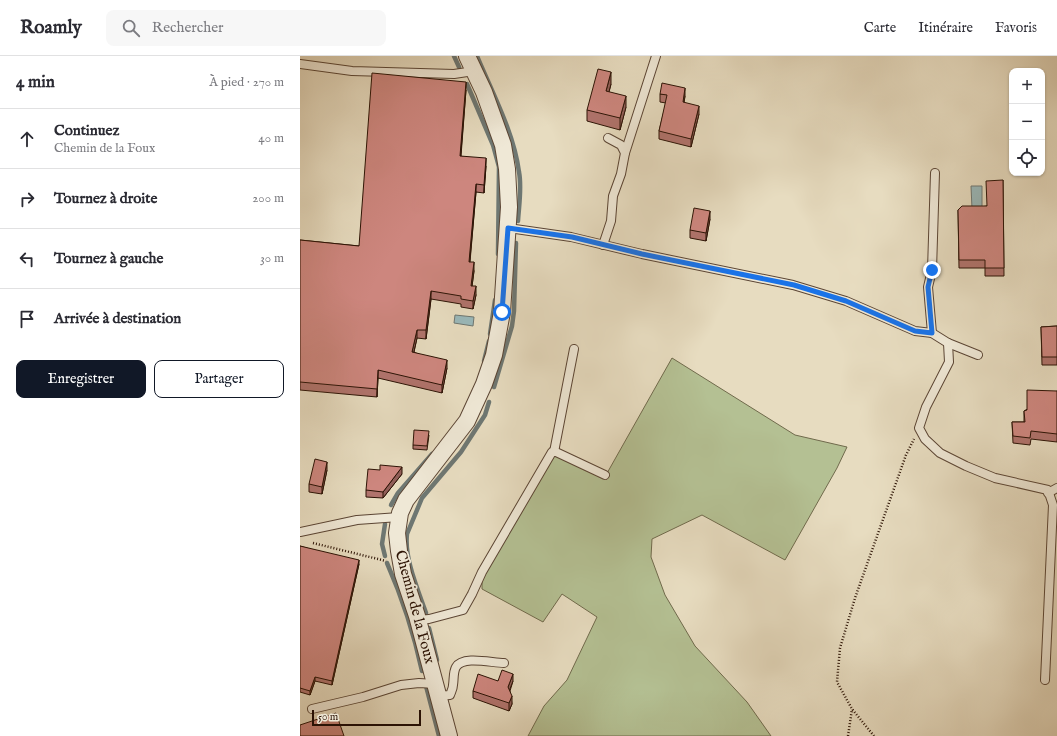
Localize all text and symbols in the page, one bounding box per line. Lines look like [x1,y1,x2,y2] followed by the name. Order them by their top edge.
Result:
[106,10,386,46] search box
[20,16,82,40] text: Roamly
[120,17,142,39] icon: search
[152,18,224,37] text: Rechercher
[864,19,896,37] text: Carte
[918,19,973,37] text: Itinéraire
[995,19,1037,37] text: Favoris
[1009,68,1045,176] map controls
[1009,68,1045,104] button: +
[16,72,55,93] text: 4 min
[209,74,284,91] text: À pied · 270 m
[1009,104,1045,140] button: −
[54,121,119,140] text: Continuez
[16,128,38,150] icon: ahead
[258,130,284,147] text: 40 m
[54,140,155,157] text: Chemin de la Foux
[1009,140,1045,176] button: locate
[16,188,38,210] icon: right
[54,189,157,208] text: Tournez à droite
[252,190,284,207] text: 200 m
[16,248,38,270] icon: left
[54,249,163,268] text: Tournez à gauche
[260,250,284,267] text: 30 m
[923,261,941,279] route end
[493,303,511,321] route start
[16,308,38,330] icon: arrive
[54,309,181,328] text: Arrivée à destination
[16,360,146,398] button: Enregistrer
[154,360,284,398] button: Partager
[391,548,439,667] street label: Chemin de la Foux
[312,708,421,727] scale bar
[318,710,338,724] text: 50 m

